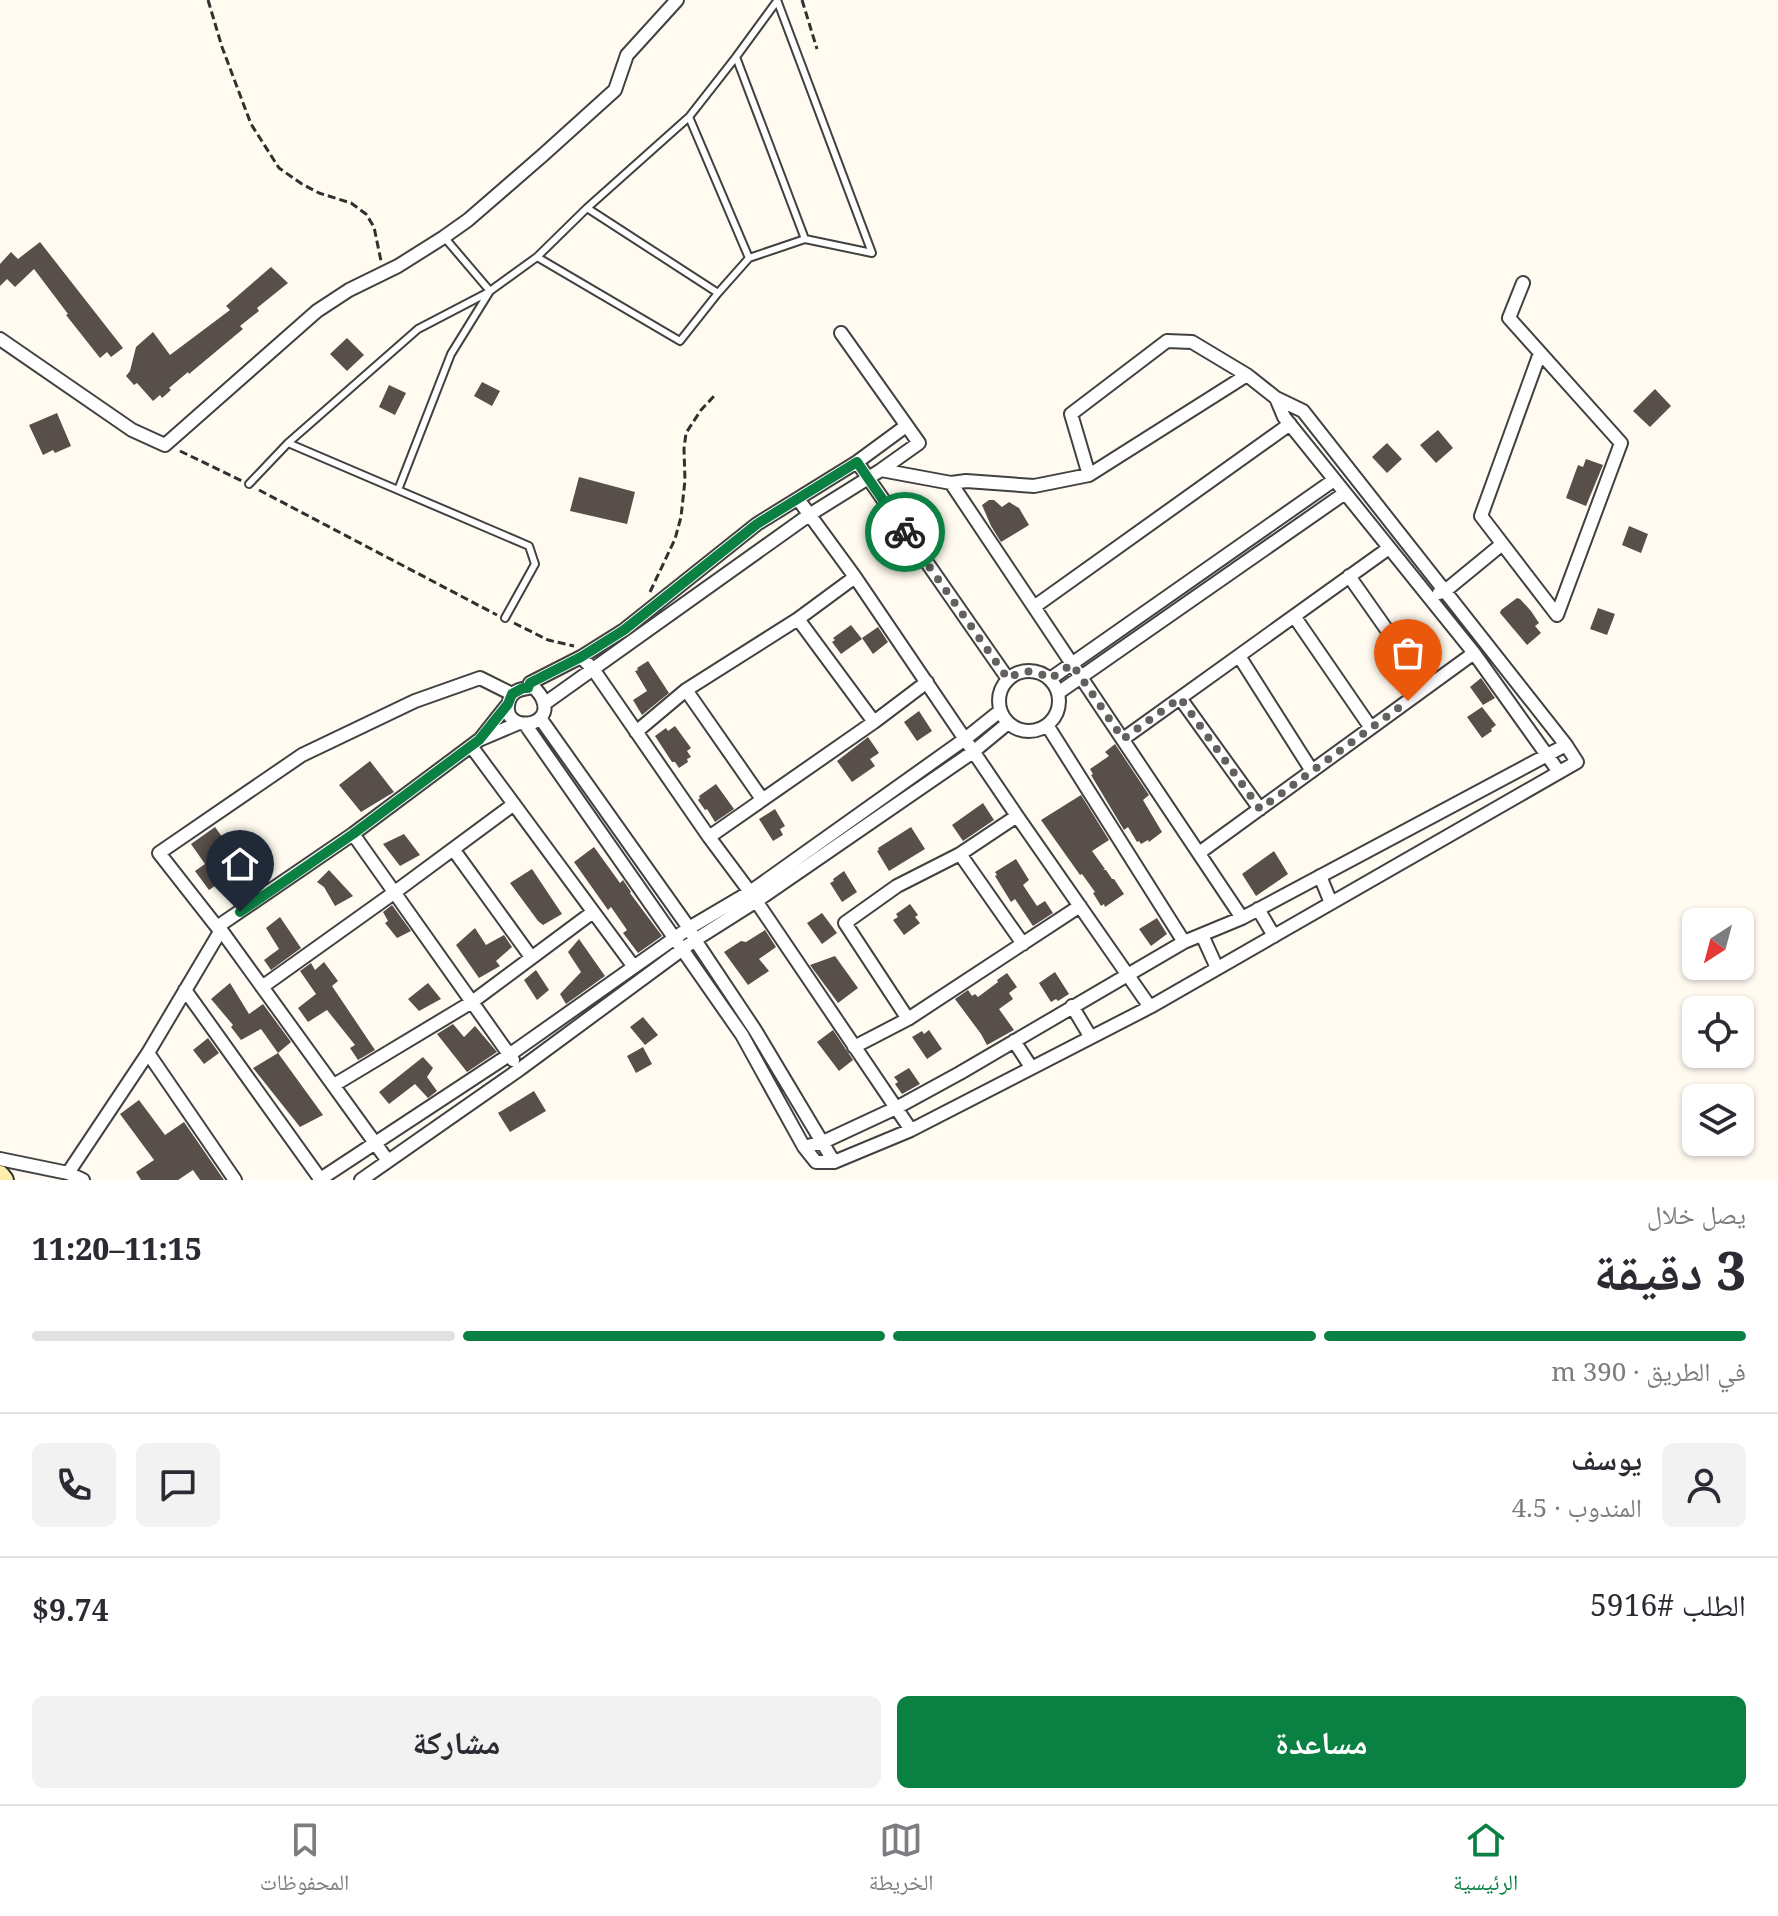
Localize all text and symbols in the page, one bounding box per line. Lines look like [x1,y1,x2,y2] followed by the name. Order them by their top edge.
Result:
[865,492,945,572] courier
[883,510,927,554] icon: bike
[1374,619,1442,701] pin
[1386,631,1430,675] icon: bag
[206,830,274,912] pin
[218,842,262,886] icon: home
[1682,908,1754,980] north arrow
[1682,908,1754,1156] map controls
[1682,996,1754,1068] button: locate
[1682,1084,1754,1156] button: layers
[1647,1196,1746,1232] text: يصل خلال
[32,1228,202,1269] text: 11:15–11:20
[1594,1234,1746,1305] text: 3 دقيقة
[1551,1353,1746,1389] text: في الطريق · 390 m
[1571,1438,1642,1479] text: يوسف
[32,1443,116,1527] button: phone
[136,1443,220,1527] button: chat
[1662,1443,1746,1527] button: person
[1512,1489,1642,1525] text: المندوب · 4.5
[1590,1584,1746,1625] text: الطلب #5916
[32,1589,109,1630] text: $9.74
[32,1696,881,1788] button: مشاركة
[897,1696,1746,1788] button: مساعدة
[260,1818,349,1904] tab: المحفوظات
[869,1818,934,1904] tab: الخريطة
[1453,1818,1518,1904] tab: الرئيسية

